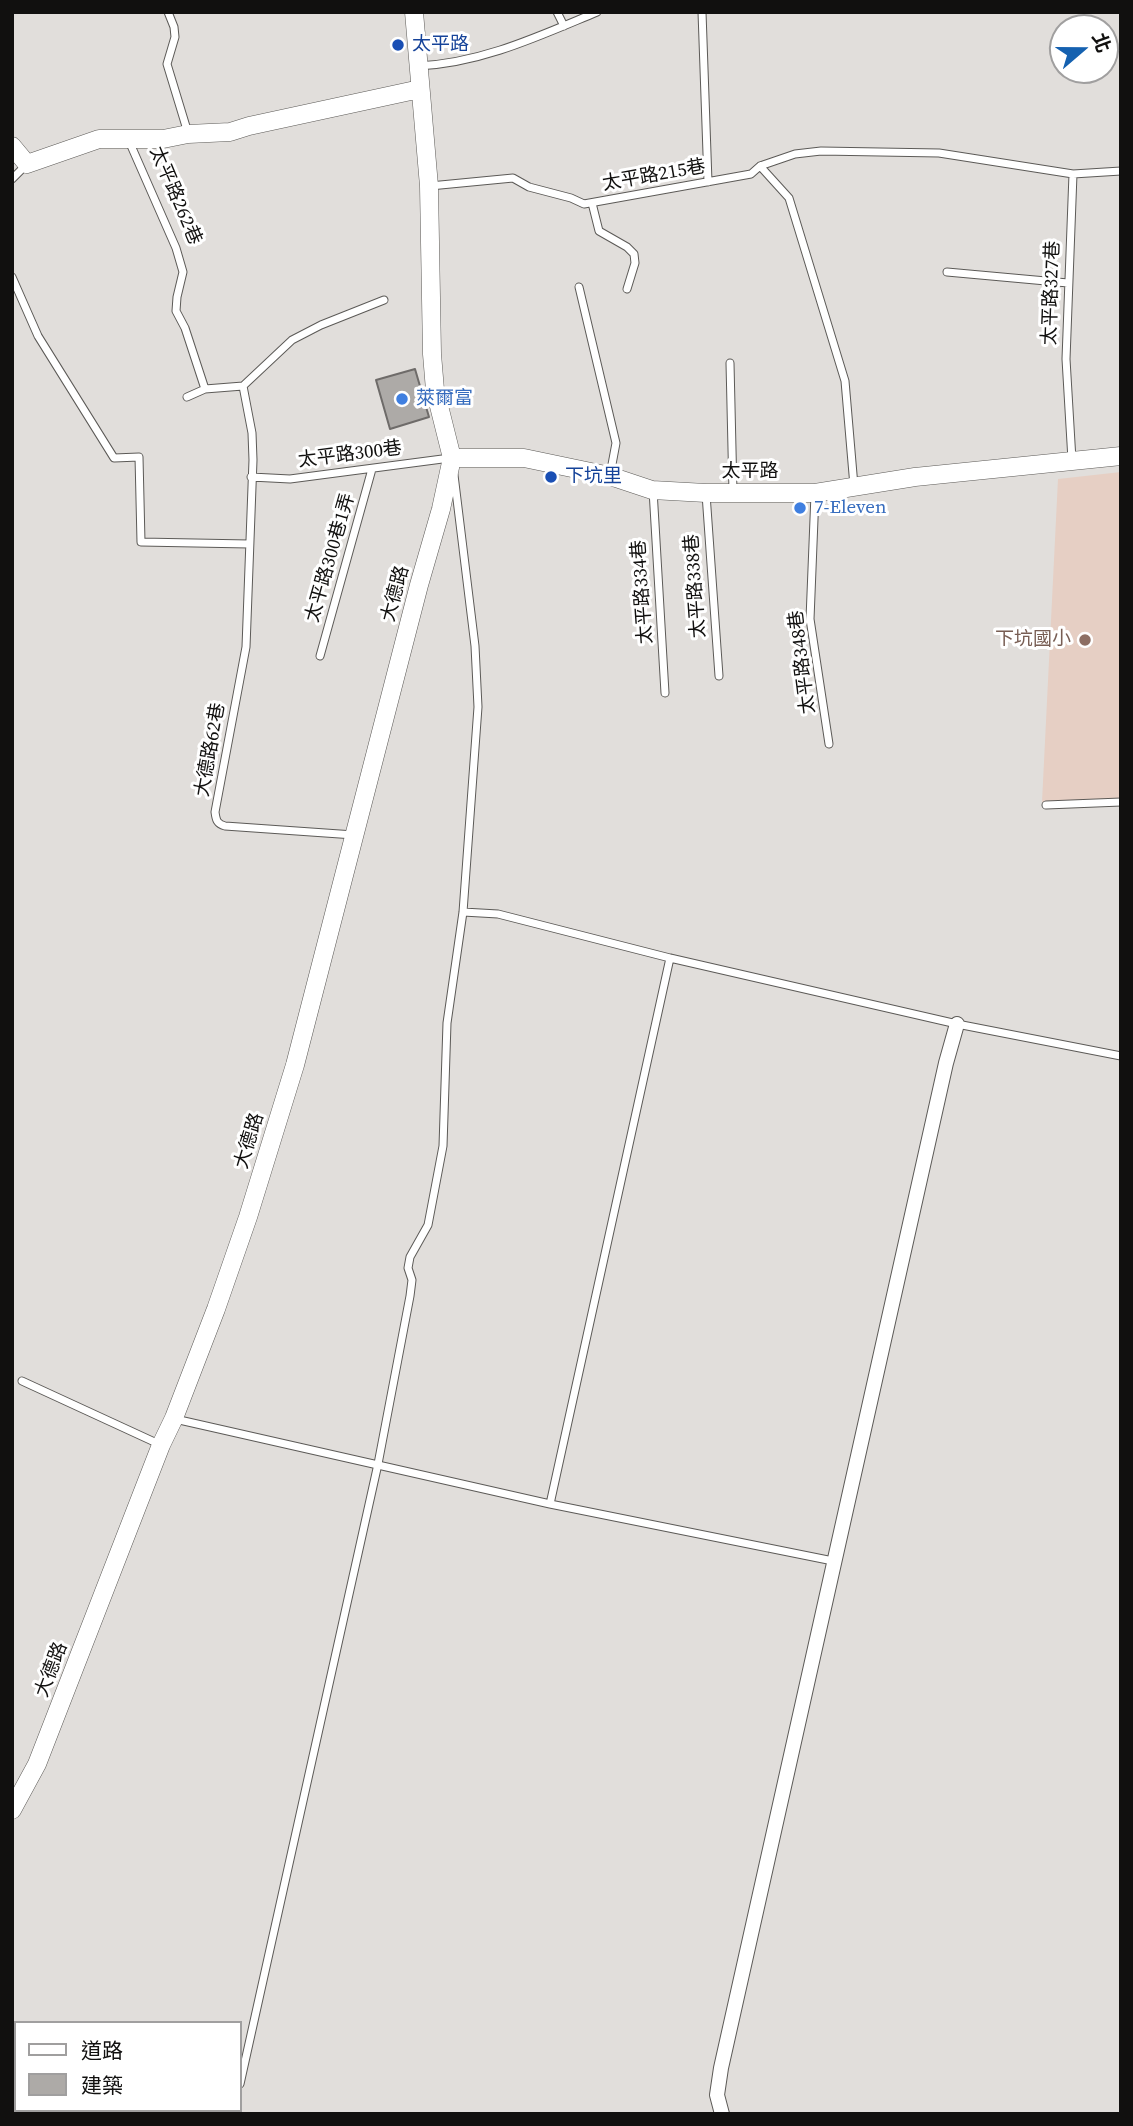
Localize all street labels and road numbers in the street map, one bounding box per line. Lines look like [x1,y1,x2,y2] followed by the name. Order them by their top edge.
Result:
[144,143,206,249] street label: 太平路262巷
[601,156,707,196] street label: 太平路215巷
[1039,240,1065,346] street label: 太平路327巷
[297,437,403,473] street label: 太平路300巷
[722,461,778,483] street label: 太平路
[302,491,360,625] street label: 太平路300巷1弄
[681,533,711,639] street label: 太平路338巷
[628,539,658,645] street label: 太平路334巷
[378,564,414,624] street label: 大德路
[785,609,821,715] street label: 太平路348巷
[192,701,230,799] street label: 大德路62巷
[231,1110,269,1172] street label: 大德路
[31,1639,73,1701] street label: 大德路

